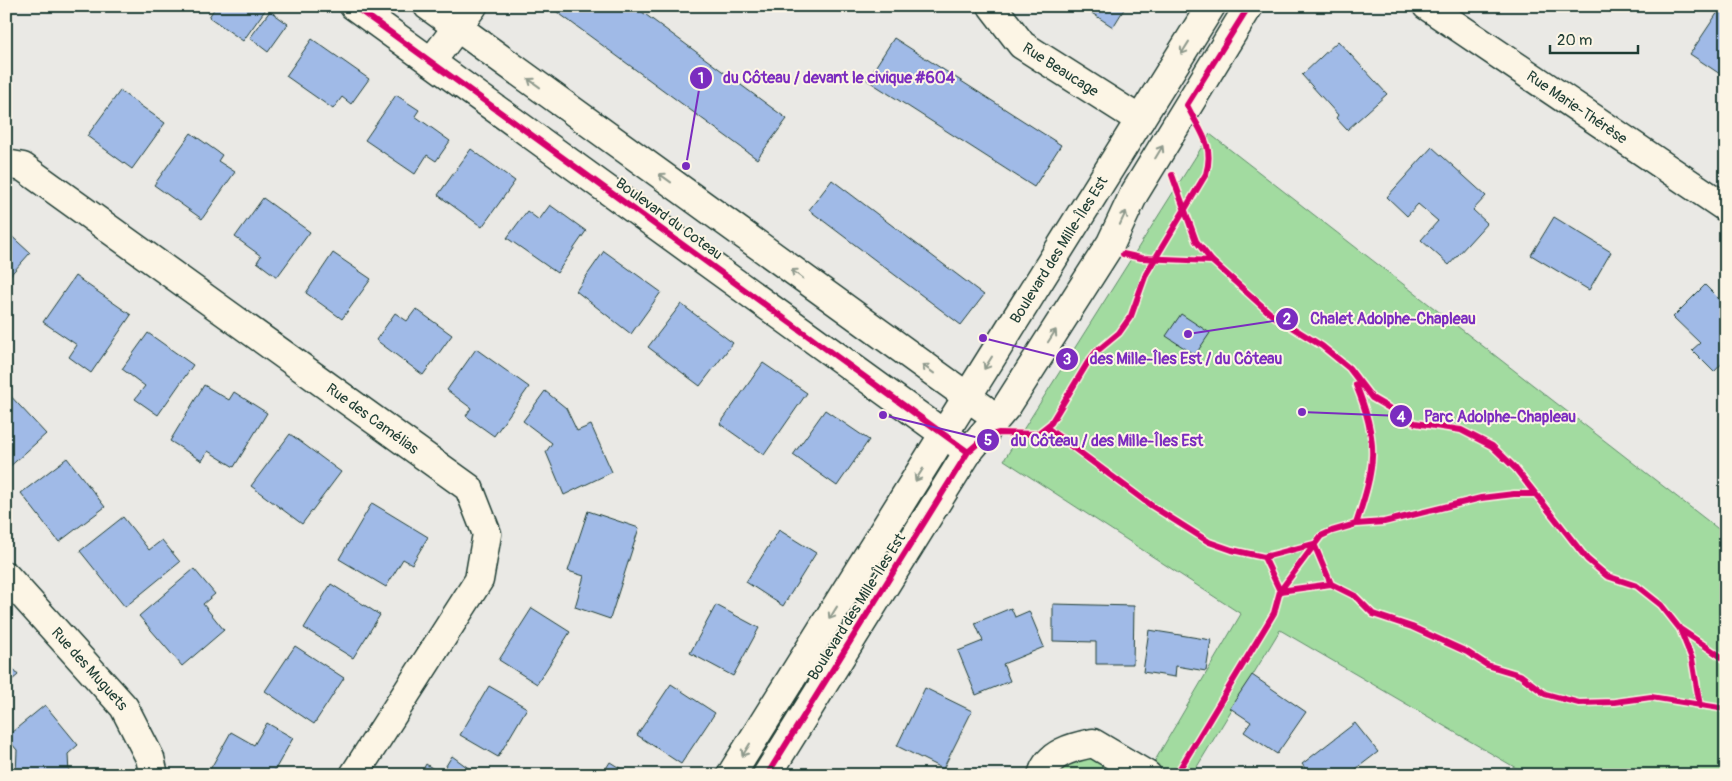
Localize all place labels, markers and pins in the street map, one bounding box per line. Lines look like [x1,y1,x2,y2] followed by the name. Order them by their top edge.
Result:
[688,62,965,93] callout: du Côteau / devant le civique #604
[1275,303,1486,334] callout: Chalet Adolphe-Chapleau
[1055,343,1292,374] callout: des Mille-Îles Est / du Côteau
[1389,401,1586,432] callout: Parc Adolphe-Chapleau
[976,425,1213,456] callout: du Côteau / des Mille-Îles Est

